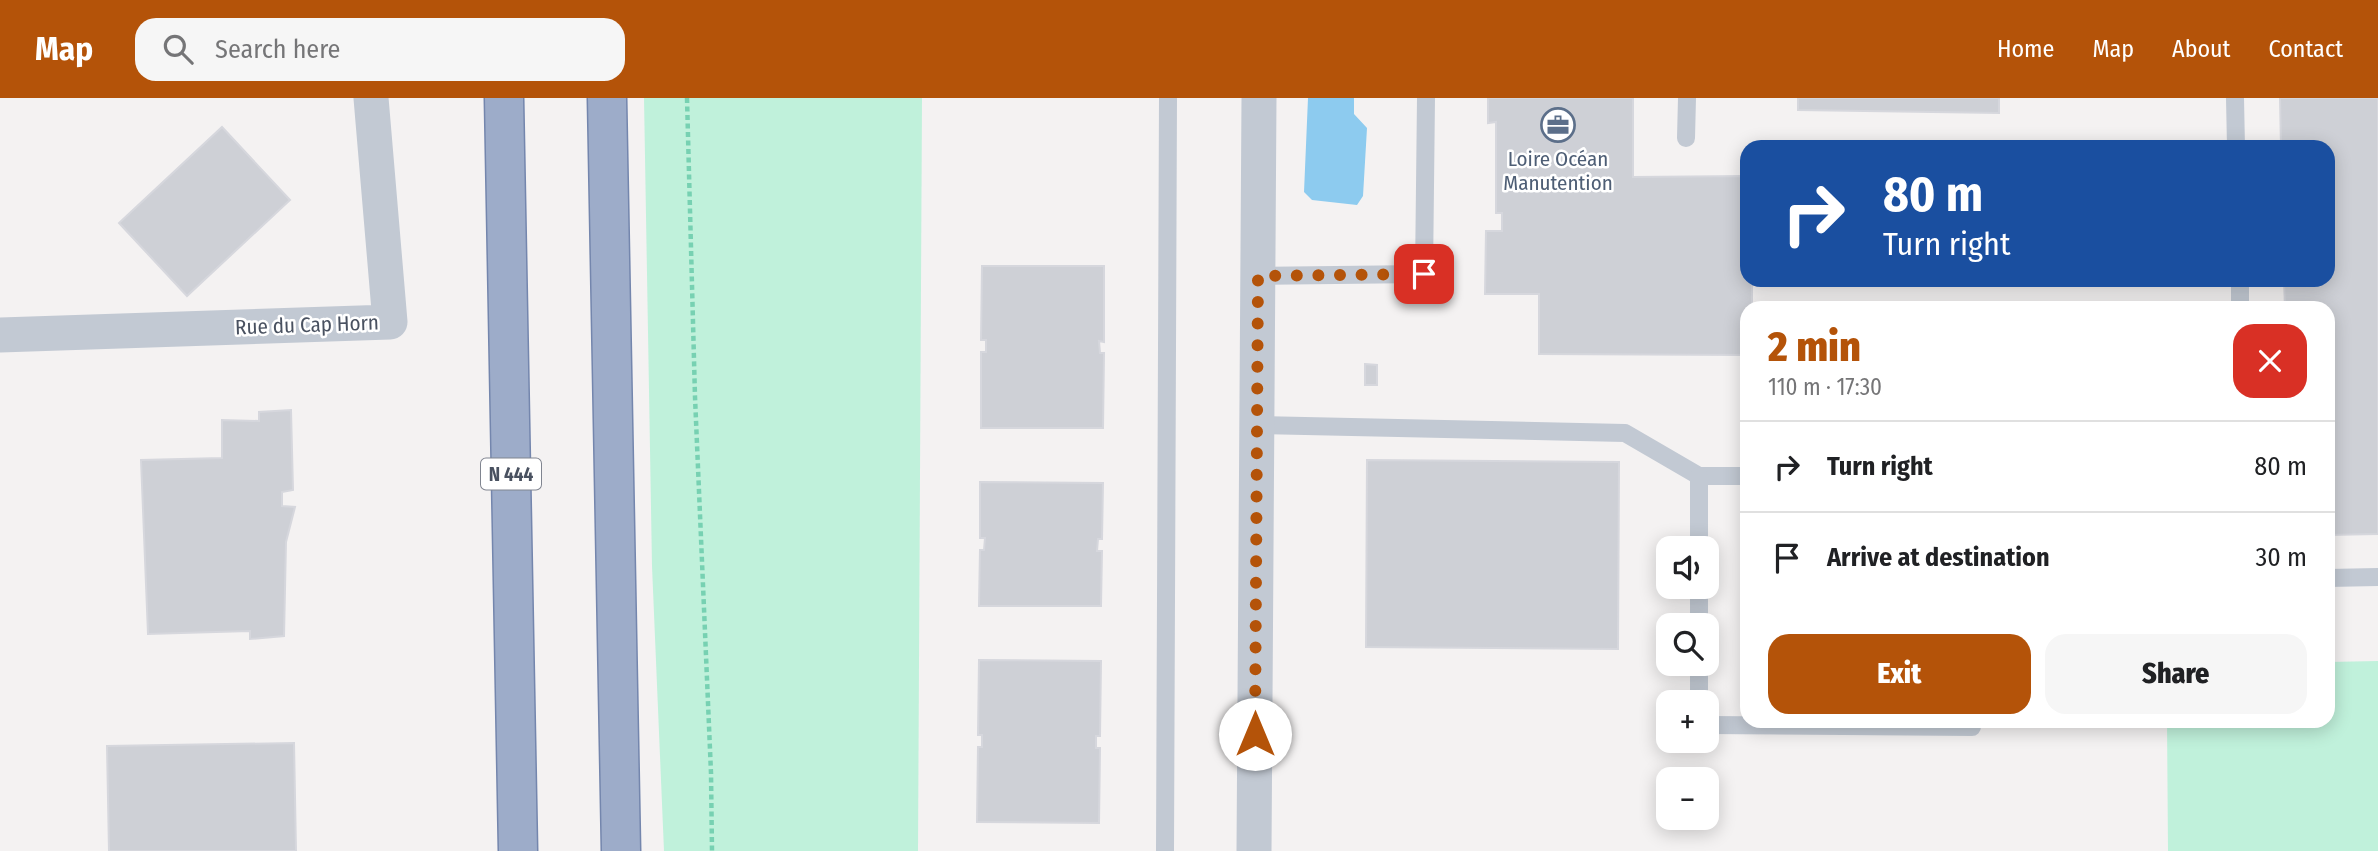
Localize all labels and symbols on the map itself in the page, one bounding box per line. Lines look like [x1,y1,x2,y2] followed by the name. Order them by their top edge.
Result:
[1539,106,1577,144] office icon: Loire Océan Manutention
[1503,146,1613,196] place label: Loire Océan Manutention
[1394,244,1454,304] pin
[235,309,379,341] street label: Rue du Cap Horn
[481,458,541,490] road number: N 444
[1218,697,1292,771] position arrow

